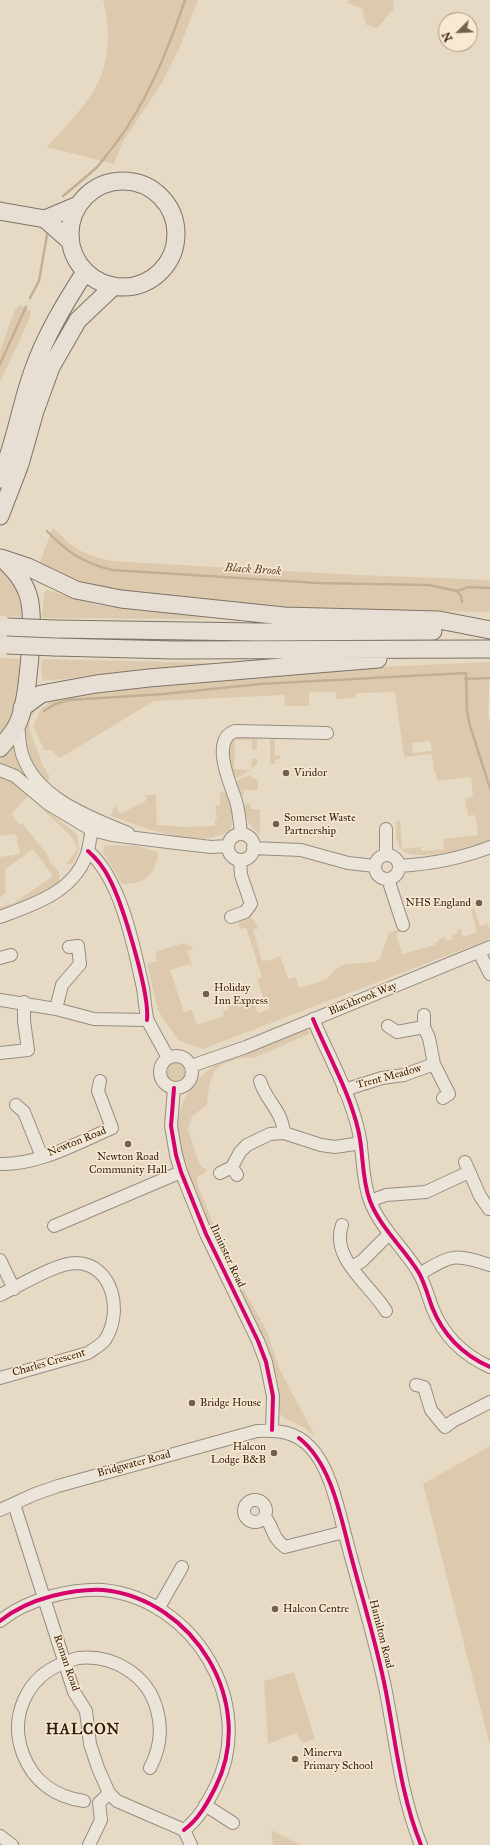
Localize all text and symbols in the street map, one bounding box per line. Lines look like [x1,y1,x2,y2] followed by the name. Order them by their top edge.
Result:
[438,12,478,52] north arrow
[440,30,455,44] text: N
[224,561,282,579] water label: Black Brook
[294,766,327,780] place label: Viridor
[281,768,291,778] marker: Viridor
[284,811,356,837] place label: Somerset Waste Partnership
[271,819,281,829] marker: Somerset Waste Partnership
[405,896,471,910] place label: NHS England
[474,898,484,908] marker: NHS England
[327,979,399,1019] street label: Blackbrook Way
[214,981,268,1007] place label: Holiday Inn Express
[201,989,211,999] marker: Holiday Inn Express
[355,1062,423,1092] street label: Trent Meadow
[46,1124,108,1160] street label: Newton Road
[123,1139,133,1149] marker: Newton Road Community Hall
[89,1150,167,1176] place label: Newton Road Community Hall
[207,1222,247,1290] street label: Ilminster Road
[11,1346,87,1380] street label: Charles Crescent
[200,1396,261,1410] place label: Bridge House
[187,1398,197,1408] marker: Bridge House
[211,1440,266,1466] place label: Halcon Lodge B&B
[96,1448,172,1480] street label: Bridgwater Road
[269,1448,279,1458] marker: Halcon Lodge B&B
[366,1598,396,1670] street label: Hamilton Road
[283,1602,349,1616] place label: Halcon Centre
[270,1604,280,1614] marker: Halcon Centre
[50,1633,82,1693] street label: Roman Road
[46,1721,120,1739] district label: HALCON
[303,1746,373,1772] place label: Minerva Primary School
[290,1754,300,1764] marker: Minerva Primary School

